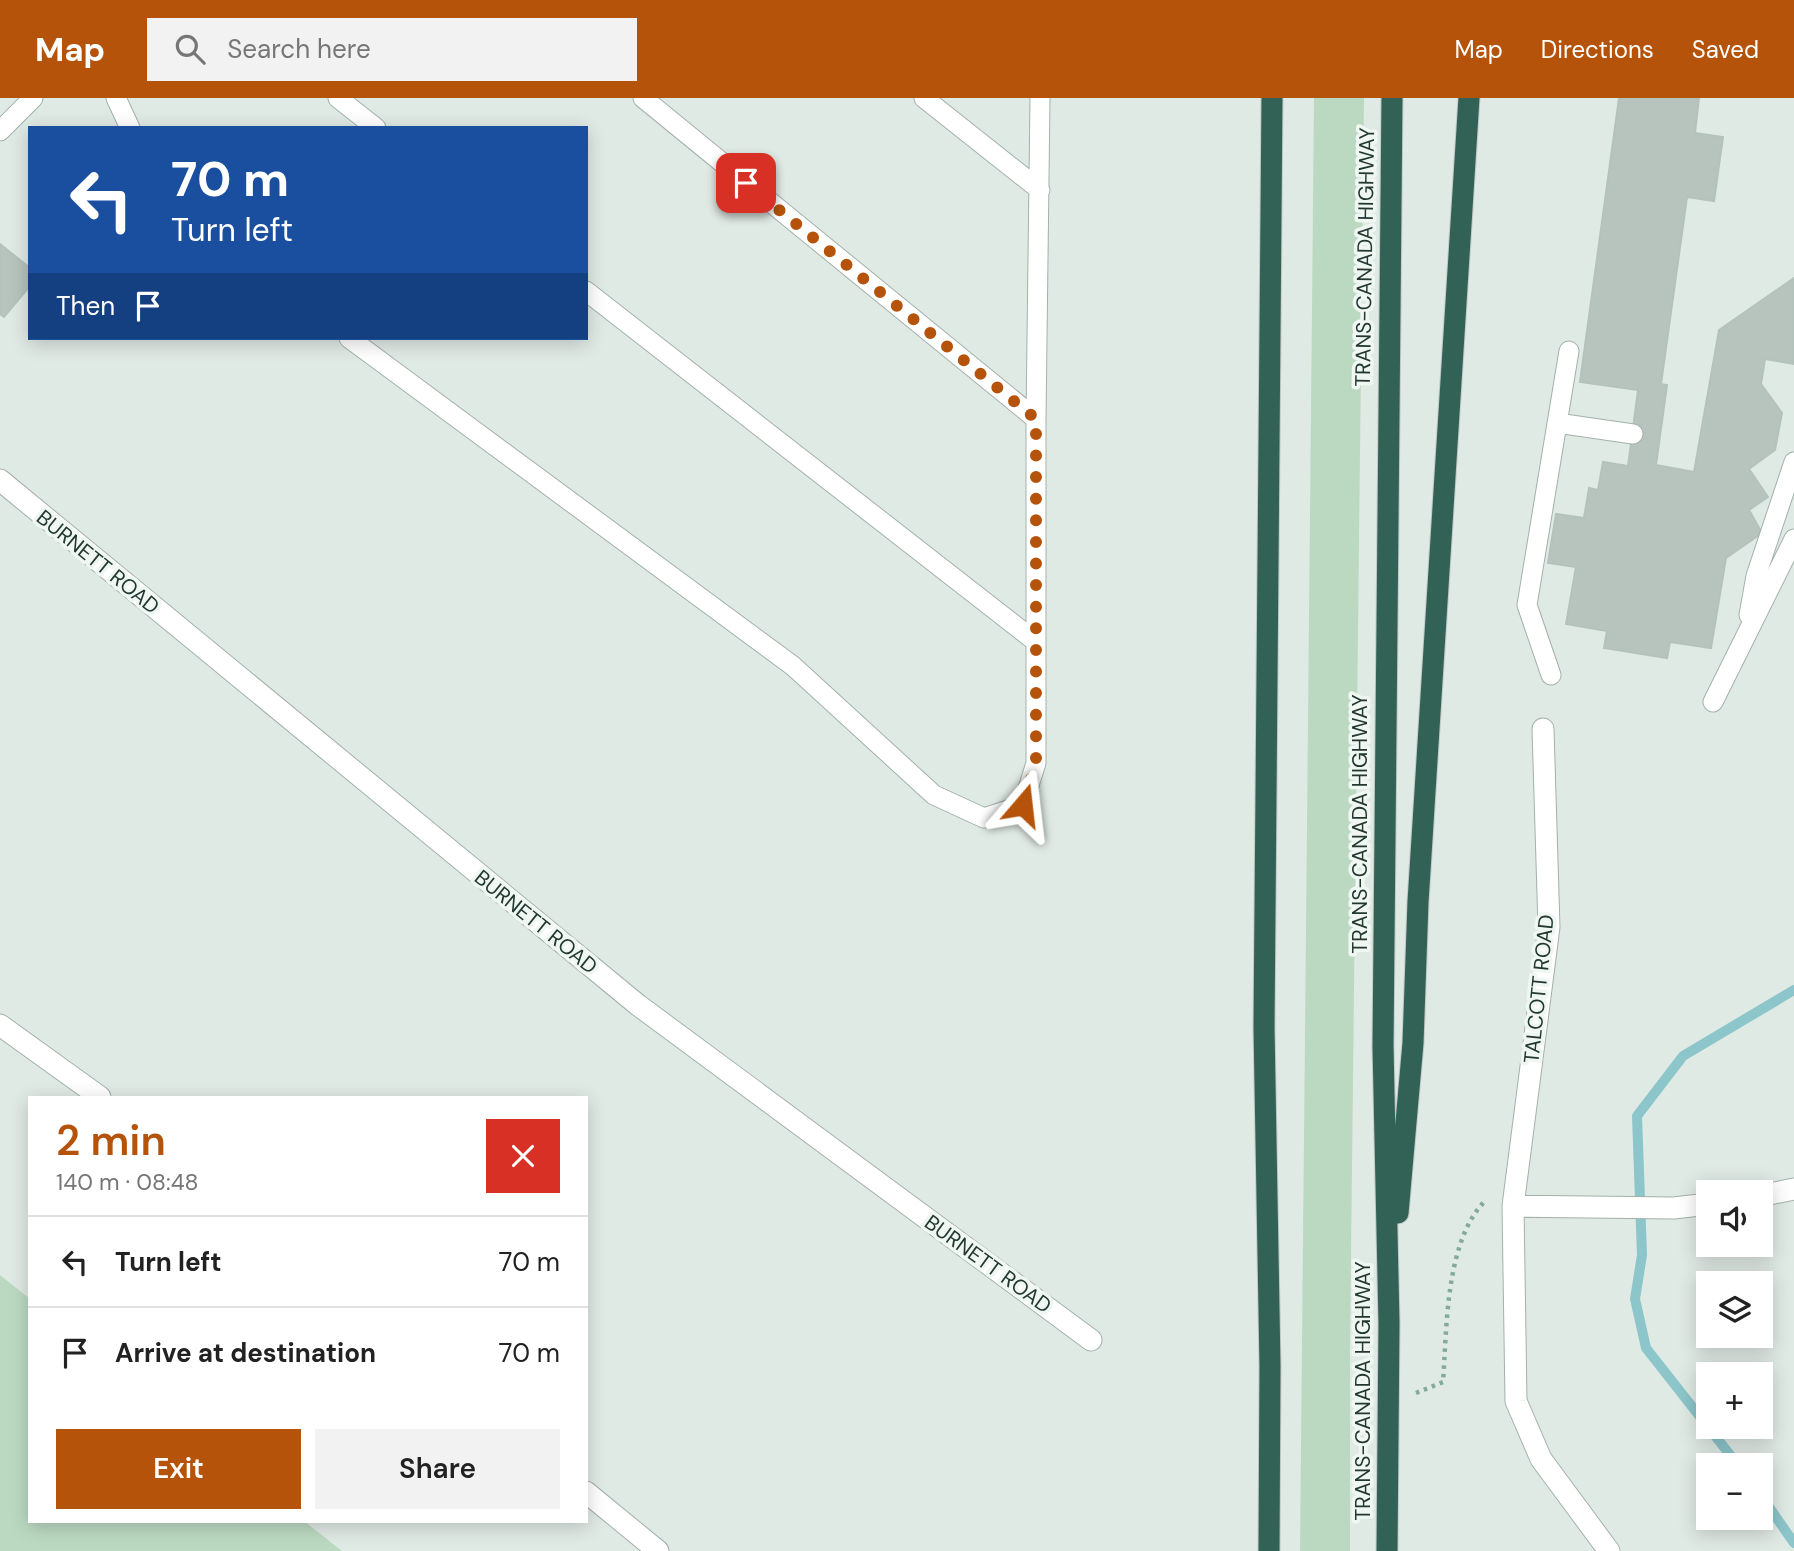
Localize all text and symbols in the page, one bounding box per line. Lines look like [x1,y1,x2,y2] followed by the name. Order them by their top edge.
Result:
[147,18,637,81] search box
[35,28,105,71] text: Map
[171,30,209,68] icon: search
[227,32,371,66] text: Search here
[1455,34,1503,65] text: Map
[1541,34,1654,65] text: Directions
[1692,34,1759,65] text: Saved
[1349,127,1381,387] street label: TRANS-CANADA HIGHWAY
[171,147,289,211] text: 70 m
[716,153,776,213] pin
[56,154,147,245] icon: left
[727,164,765,202] icon: arrive
[171,209,293,251] text: Turn left
[129,287,167,325] icon: arrive
[56,289,115,323] text: Then
[31,504,165,620] street label: BURNETT ROAD
[1346,694,1374,954] street label: TRANS-CANADA HIGHWAY
[986,768,1060,842] position arrow
[469,864,603,980] street label: BURNETT ROAD
[1517,913,1561,1065] street label: TALCOTT ROAD
[56,1113,166,1168] text: 2 min
[486,1119,560,1193] button: close
[56,1167,199,1197] text: 140 m · 08:48
[1696,1180,1773,1530] map controls
[1696,1180,1773,1257] button: sound
[919,1208,1057,1320] street label: BURNETT ROAD
[56,1243,94,1281] icon: left
[115,1245,222,1279] text: Turn left
[499,1245,560,1279] text: 70 m
[1349,1261,1377,1521] street label: TRANS-CANADA HIGHWAY
[1696,1271,1773,1348] button: layers
[56,1334,94,1372] icon: arrive
[115,1336,376,1370] text: Arrive at destination
[499,1336,560,1370] text: 70 m
[1696,1362,1773,1439] button: +
[56,1429,301,1509] button: Exit
[315,1429,560,1509] button: Share
[1696,1453,1773,1530] button: −

